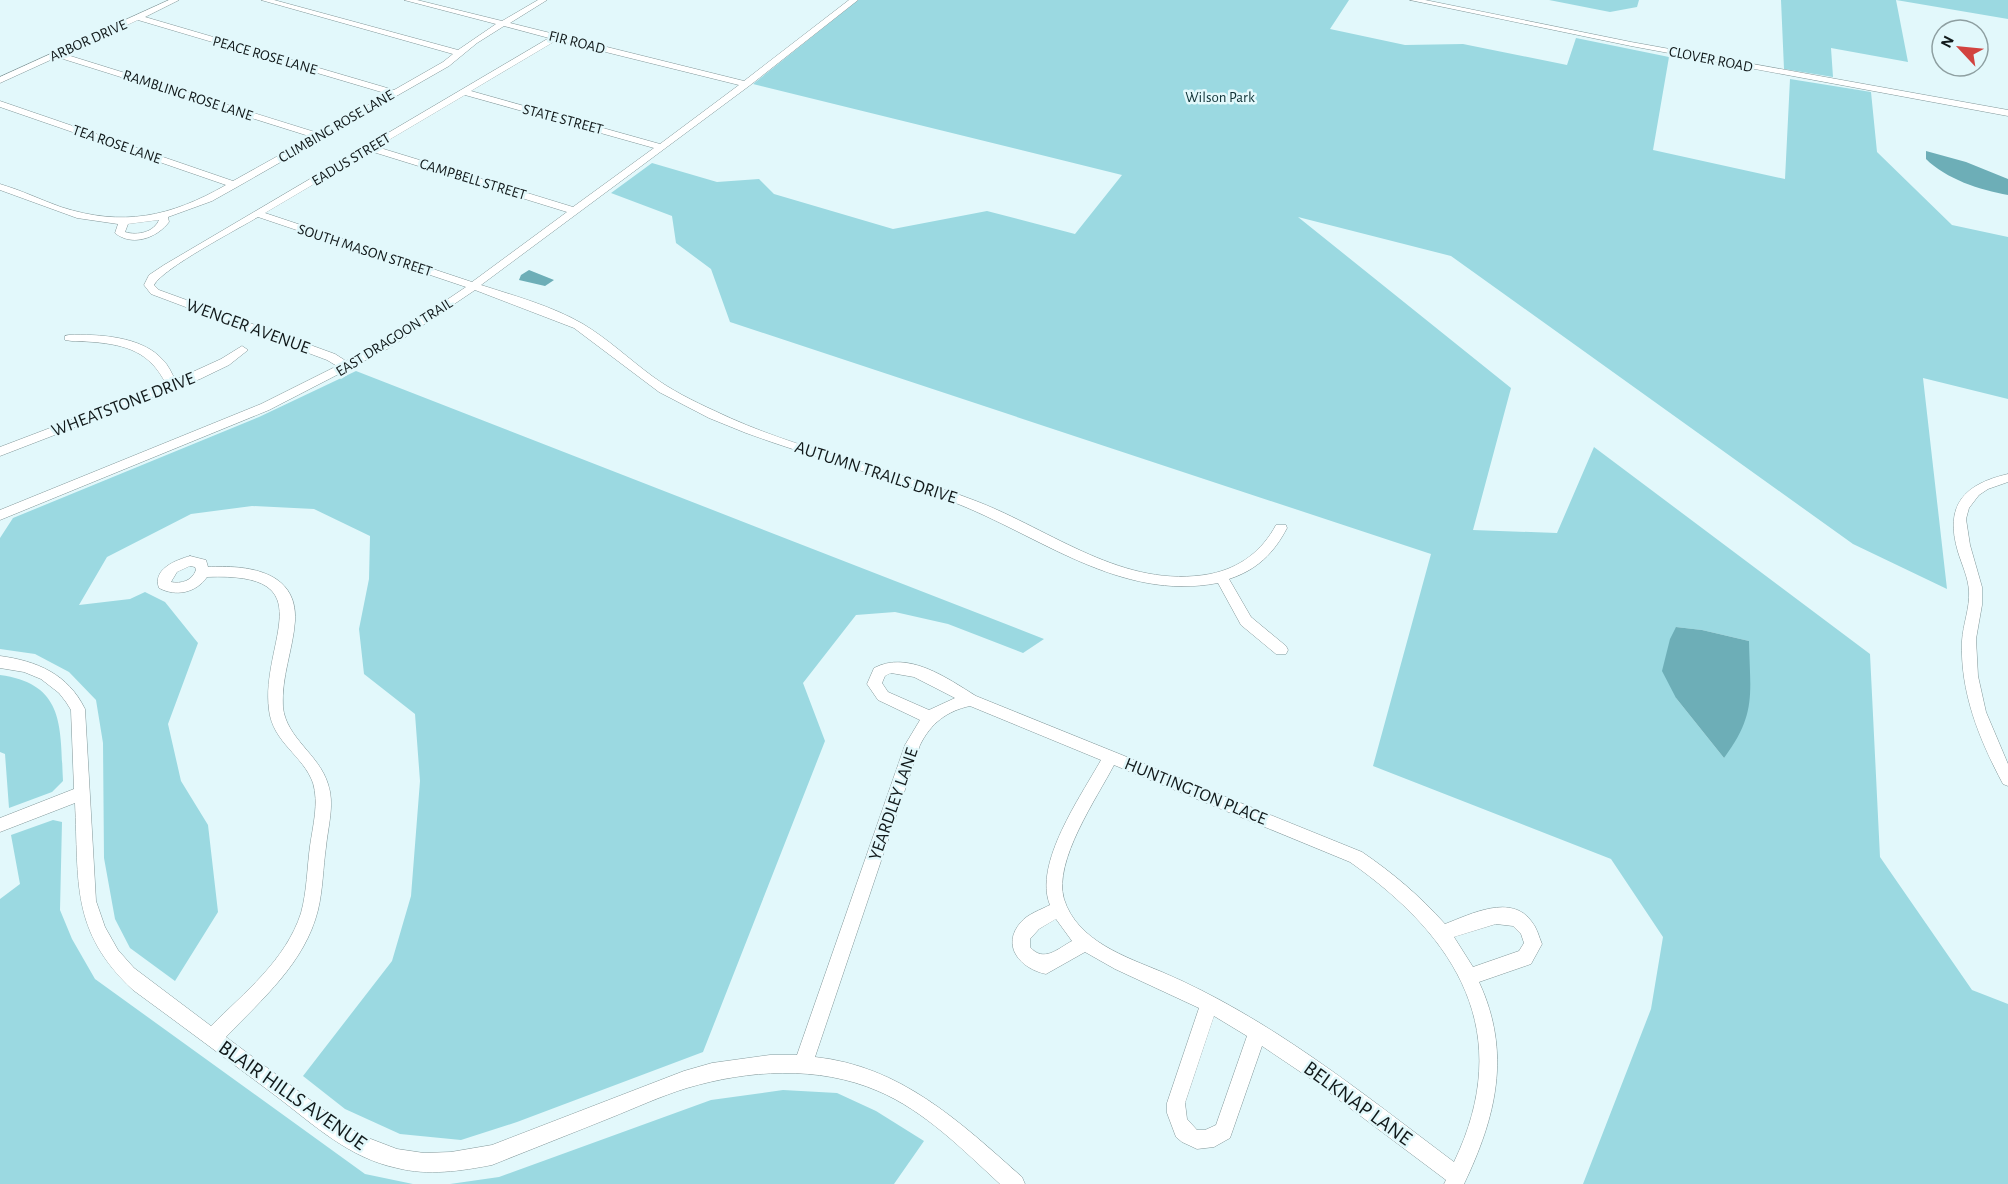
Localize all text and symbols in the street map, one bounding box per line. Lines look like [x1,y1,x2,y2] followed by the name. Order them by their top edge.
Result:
[47,17,129,64] street label: ARBOR DRIVE
[1930,18,1990,78] north arrow
[547,28,607,57] street label: FIR ROAD
[211,33,319,78] street label: PEACE ROSE LANE
[1938,33,1957,50] text: N
[1668,44,1754,75] street label: CLOVER ROAD
[121,67,255,124] street label: RAMBLING ROSE LANE
[276,87,396,166] street label: CLIMBING ROSE LANE
[1185,90,1255,105] park label: Wilson Park
[521,102,605,138] street label: STATE STREET
[71,122,163,167] street label: TEA ROSE LANE
[309,130,394,189] street label: EADUS STREET
[418,156,529,203] street label: CAMPBELL STREET
[296,222,434,279] street label: SOUTH MASON STREET
[333,295,456,379] street label: EAST DRAGOON TRAIL
[183,296,312,358] street label: WENGER AVENUE
[49,369,198,441] street label: WHEATSTONE DRIVE
[793,438,959,508] street label: AUTUMN TRAILS DRIVE
[866,745,922,863] street label: YEARDLEY LANE
[1122,755,1270,829] street label: HUNTINGTON PLACE
[215,1037,370,1154] street label: BLAIR HILLS AVENUE
[1300,1057,1416,1149] street label: BELKNAP LANE

